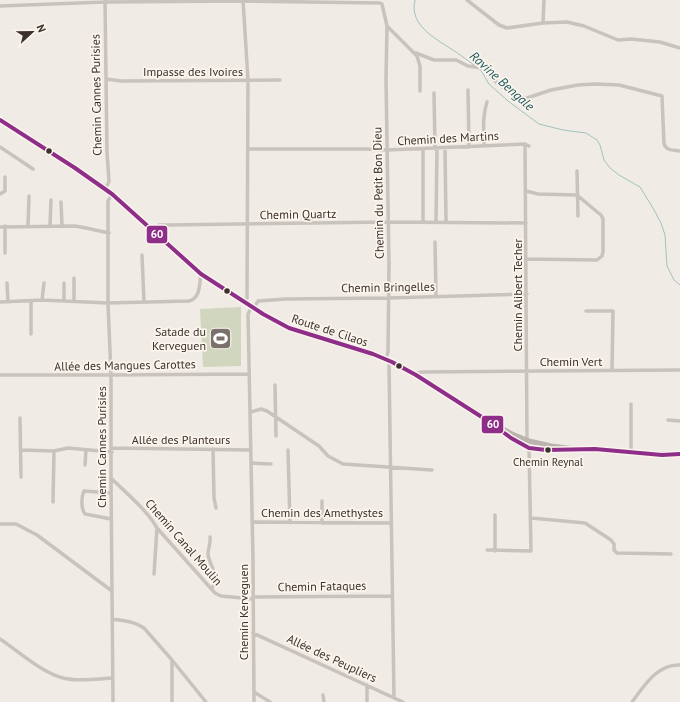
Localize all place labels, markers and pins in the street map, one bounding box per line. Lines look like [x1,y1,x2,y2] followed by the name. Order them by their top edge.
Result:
[44,146,54,156] unlabelled marker
[222,286,232,296] unlabelled marker
[152,324,206,353] place label: Satade du Kerveguen
[208,325,234,351] sports icon: Satade du Kerveguen
[394,361,404,371] unlabelled marker
[543,445,553,455] marker: Chemin Reynal
[513,455,584,469] place label: Chemin Reynal

